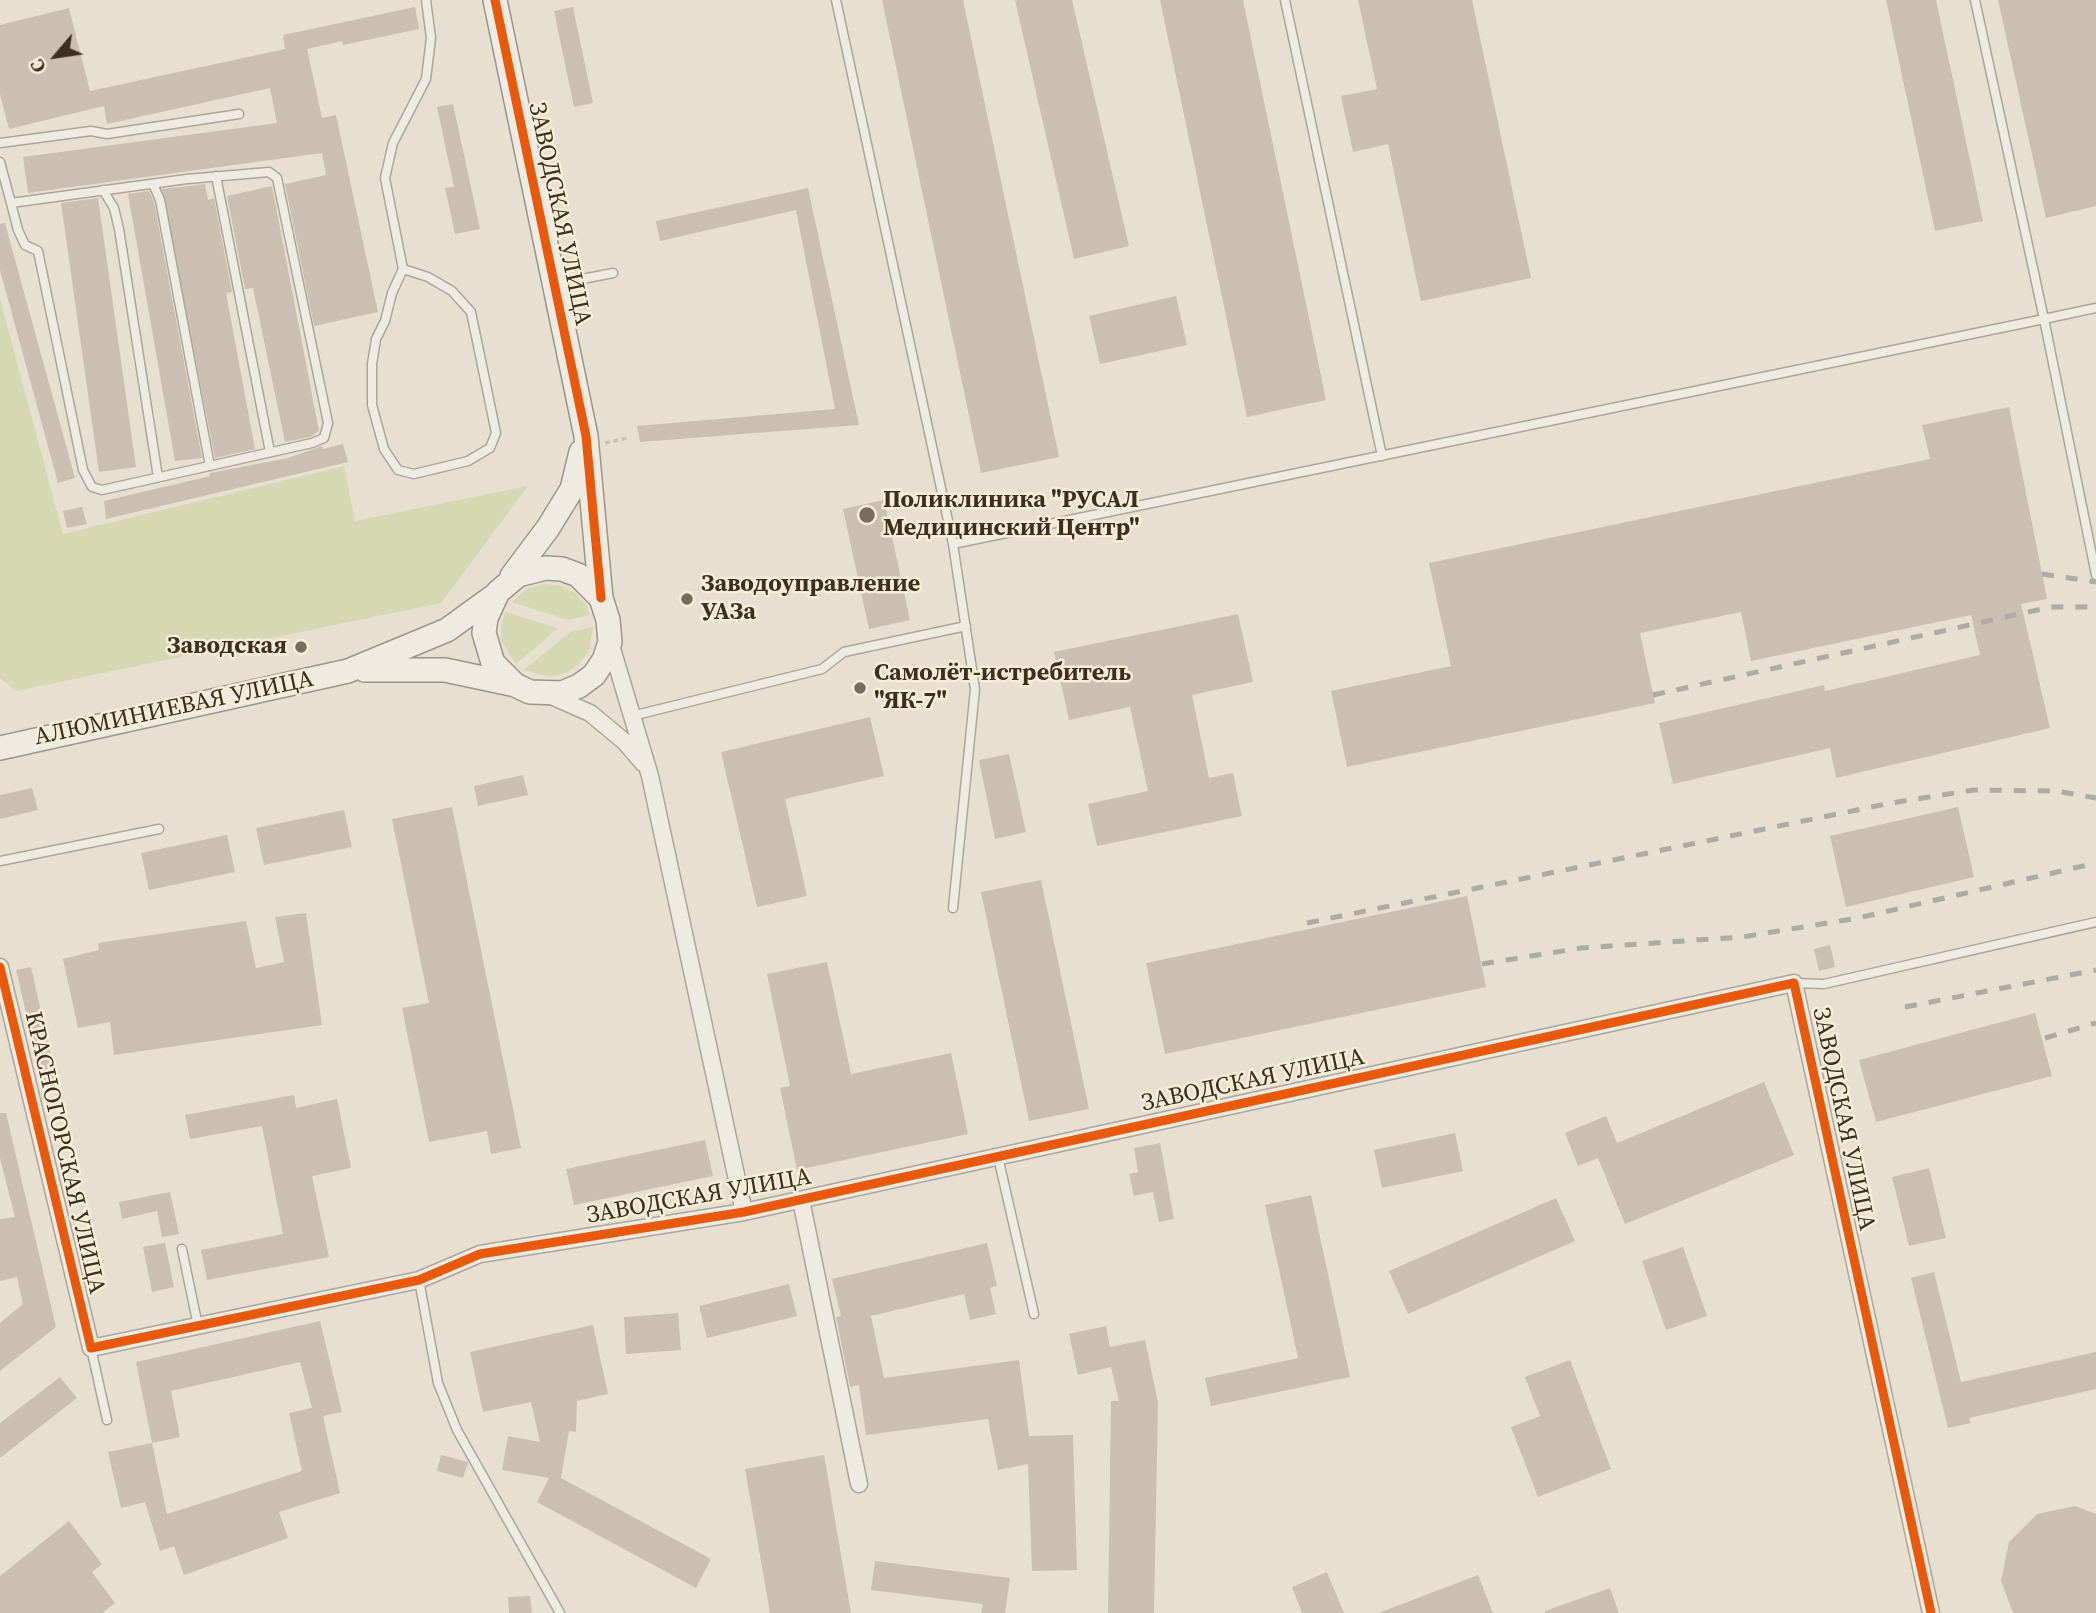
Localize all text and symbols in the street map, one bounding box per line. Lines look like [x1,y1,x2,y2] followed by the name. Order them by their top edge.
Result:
[21,21,91,91] north arrow
[23,55,52,78] text: С
[521,100,597,328] street label: ЗАВОДСКАЯ УЛИЦА
[883,487,1140,543] place label: Поликлиника "РУСАЛ Медицинский Центр"
[857,505,877,525] marker: Поликлиника "РУСАЛ Медицинский Центр"
[701,571,920,627] place label: Заводоуправление УАЗа
[679,591,695,607] marker: Заводоуправление УАЗа
[167,633,287,661] place label: Заводская
[293,639,309,655] marker: Заводская
[874,660,1131,716] place label: Самолёт-истребитель "ЯК-7"
[32,665,316,753] street label: АЛЮМИНИЕВАЯ УЛИЦА
[852,680,868,696] marker: Самолёт-истребитель "ЯК-7"
[1805,1005,1881,1233] street label: ЗАВОДСКАЯ УЛИЦА
[17,1009,111,1297] street label: КРАСНОГОРСКАЯ УЛИЦА
[1139,1043,1367,1119] street label: ЗАВОДСКАЯ УЛИЦА
[584,1163,814,1231] street label: ЗАВОДСКАЯ УЛИЦА

